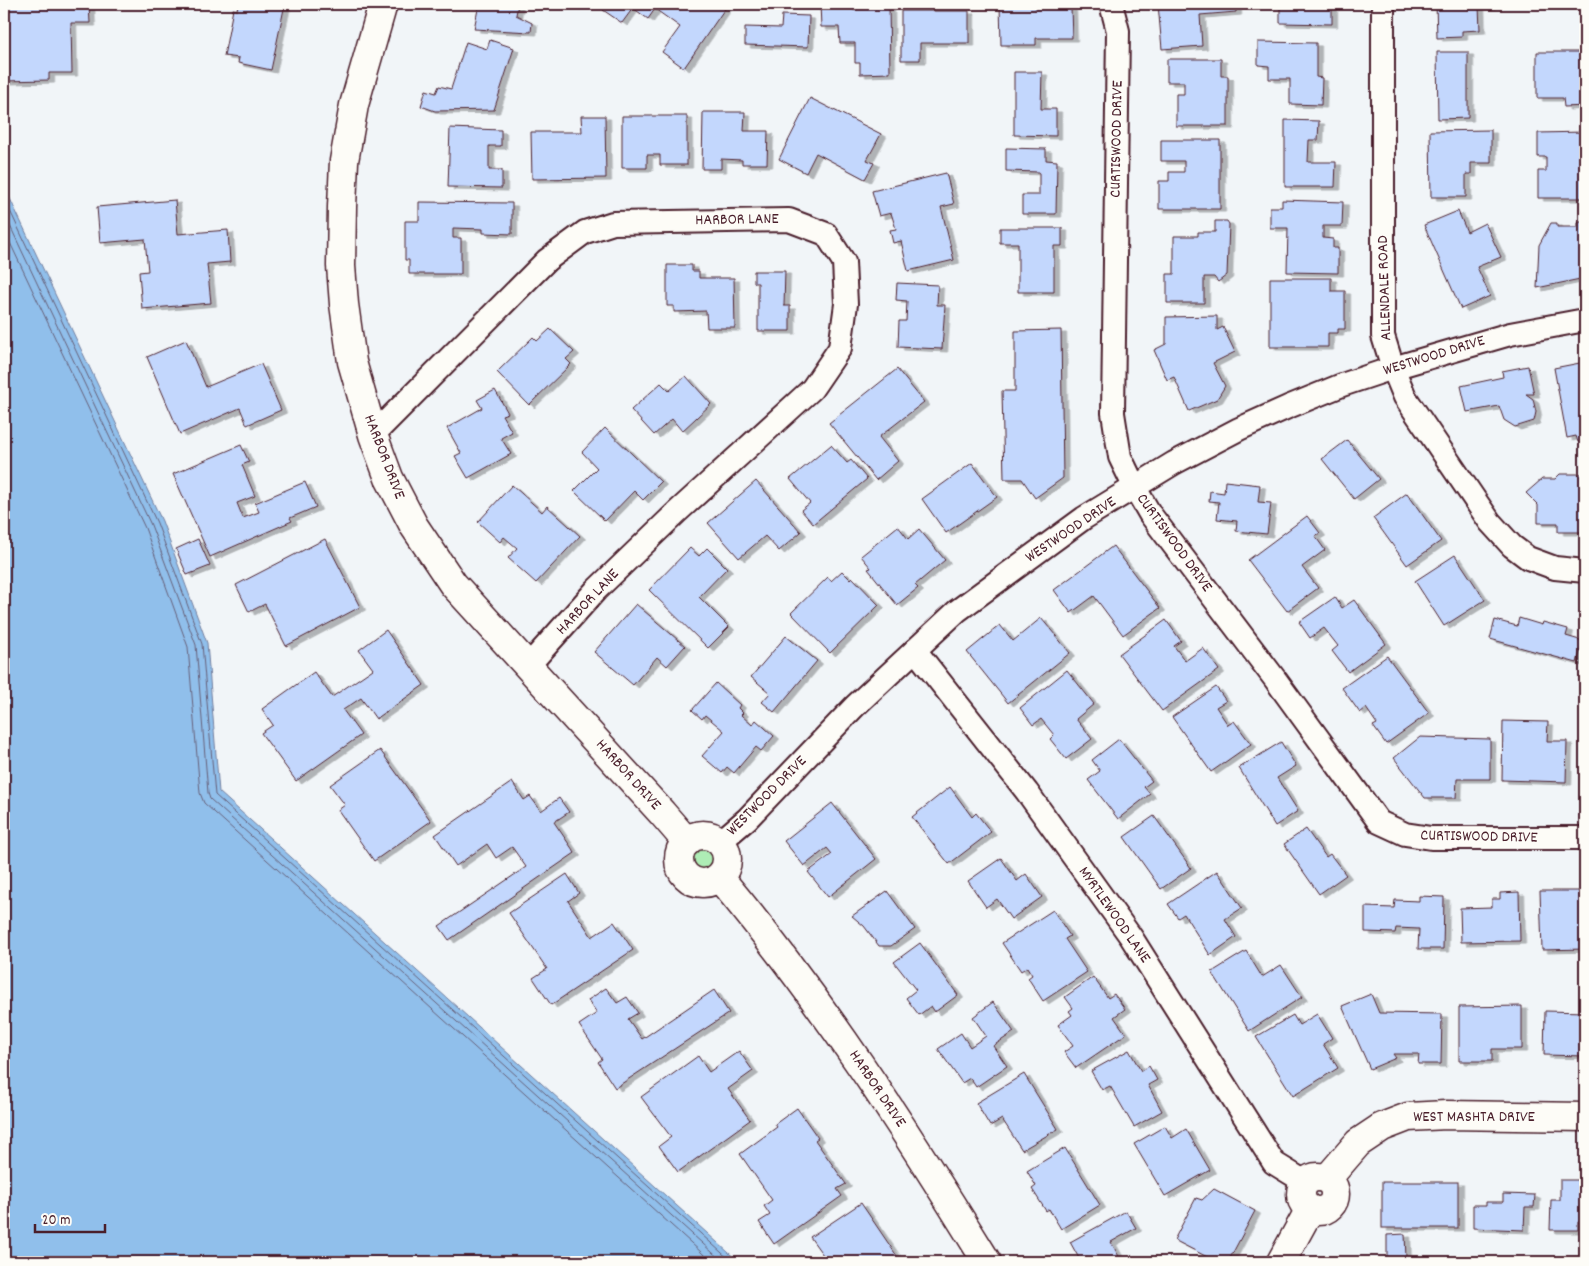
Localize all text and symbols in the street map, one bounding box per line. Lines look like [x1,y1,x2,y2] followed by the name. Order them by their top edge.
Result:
[1104,79,1130,198] street label: CURTISWOOD DRIVE
[695,208,780,232] street label: HARBOR LANE
[1372,235,1398,341] street label: ALLENDALE ROAD
[1380,329,1488,382] street label: WESTWOOD DRIVE
[357,411,411,503] street label: HARBOR DRIVE
[1130,489,1218,598] street label: CURTISWOOD DRIVE
[1021,491,1122,569] street label: WESTWOOD DRIVE
[551,563,625,640] street label: HARBOR LANE
[590,734,667,816] street label: HARBOR DRIVE
[722,750,813,841] street label: WESTWOOD DRIVE
[1420,824,1539,850] street label: CURTISWOOD DRIVE
[1072,862,1156,969] street label: MYRTLEWOOD LANE
[843,1046,912,1133] street label: HARBOR DRIVE
[1413,1106,1536,1129] street label: WEST MASHTA DRIVE
[35,1201,105,1233] scale bar
[42,1210,70,1232] text: 20 m

